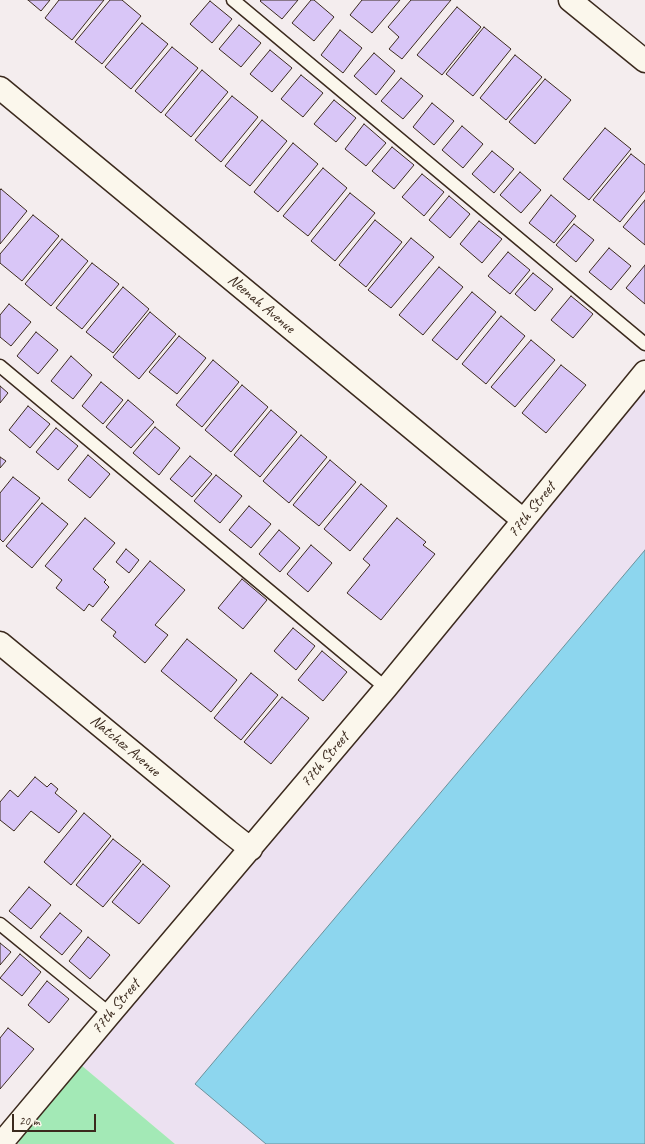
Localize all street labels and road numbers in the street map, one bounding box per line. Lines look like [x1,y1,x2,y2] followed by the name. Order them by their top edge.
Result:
[223,270,299,338] street label: Neenah Avenue
[504,478,560,542] street label: 77th Street
[86,711,164,781] street label: Natchez Avenue
[297,729,353,791] street label: 77th Street
[88,976,144,1038] street label: 77th Street

